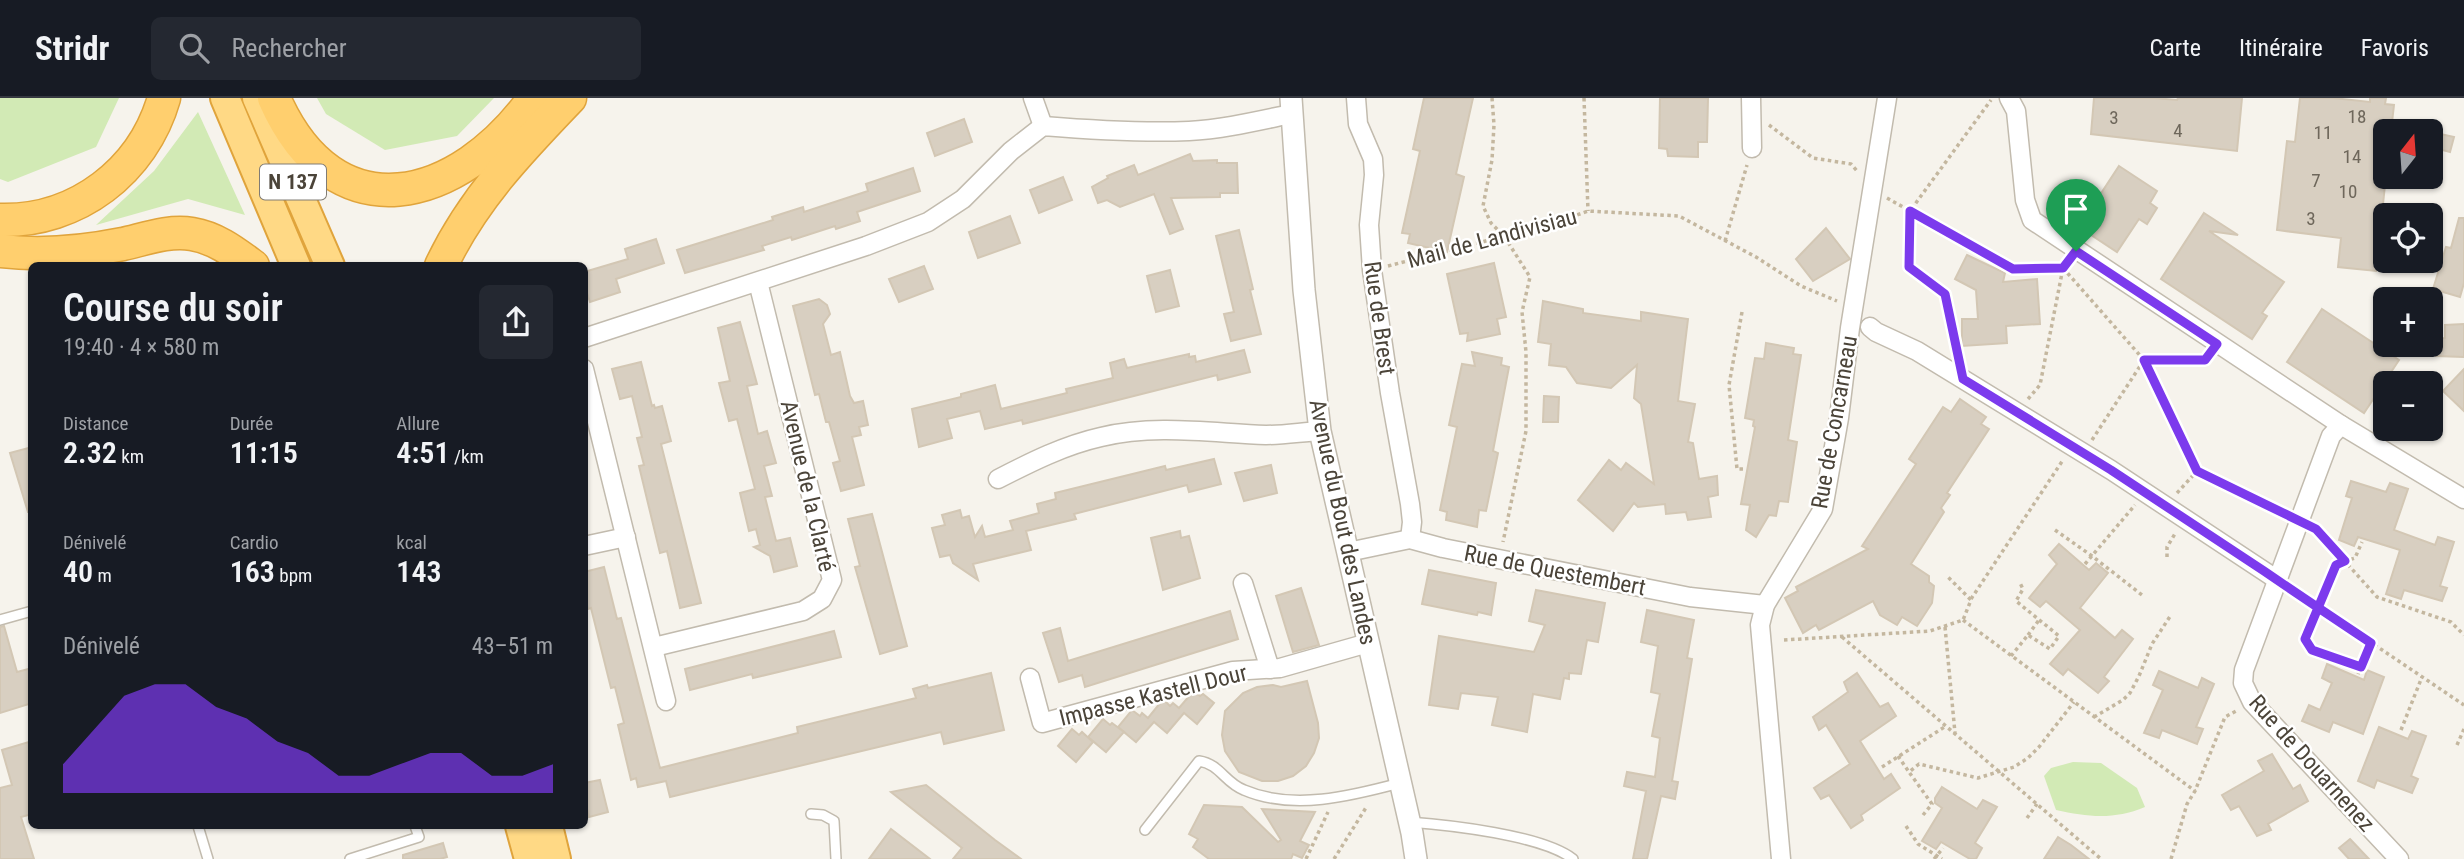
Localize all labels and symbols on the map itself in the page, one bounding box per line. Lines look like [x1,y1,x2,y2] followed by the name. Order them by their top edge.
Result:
[2348,105,2366,128] house number: 18
[2109,106,2119,129] house number: 3
[2173,119,2183,142] house number: 4
[2373,119,2443,189] north arrow
[2314,121,2332,144] house number: 11
[2343,145,2361,168] house number: 14
[260,164,326,200] road number: N 137
[2311,169,2321,192] house number: 7
[2046,179,2106,251] pin
[2339,180,2357,203] house number: 10
[1404,203,1580,274] street label: Mail de Landivisiau
[2306,207,2316,230] house number: 3
[1358,260,1401,377] street label: Rue de Brest
[1806,333,1863,511] street label: Rue de Concarneau
[1303,397,1382,647] street label: Avenue du Bout des Landes
[775,398,840,574] street label: Avenue de la Clarté
[1462,540,1648,601] street label: Rue de Questembert
[1056,659,1250,732] street label: Impasse Kastell Dour
[2243,689,2380,837] street label: Rue de Douarnenez

